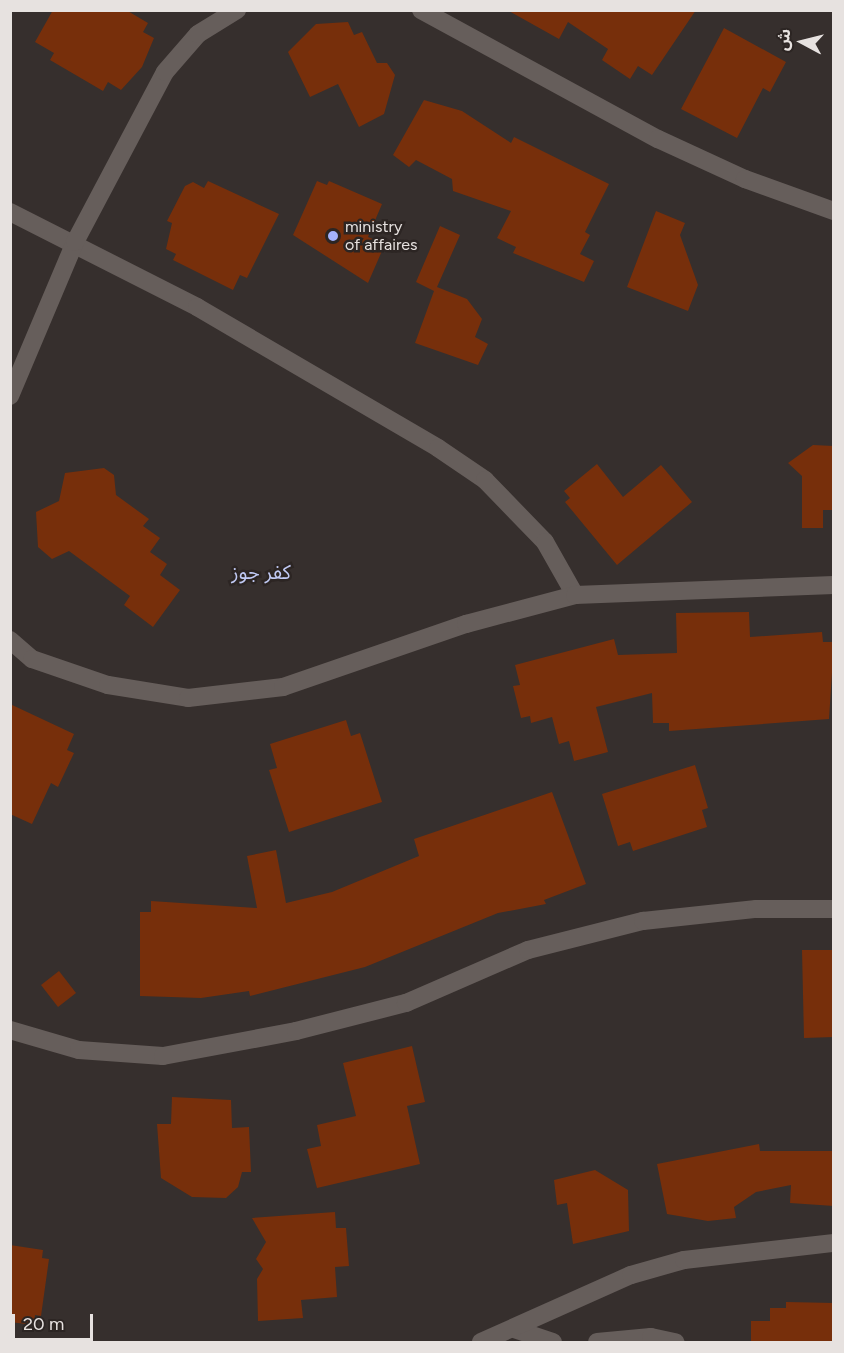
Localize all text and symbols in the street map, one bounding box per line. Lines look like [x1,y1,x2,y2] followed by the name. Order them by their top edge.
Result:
[772,12,832,72] north arrow
[773,28,794,52] text: ش
[345,217,418,255] place label: ministry of affaires
[326,229,340,243] marker: ministry of affaires
[231,560,291,584] district label: كفر جوز
[15,1302,96,1340] scale bar
[23,1313,64,1335] text: 20 m

